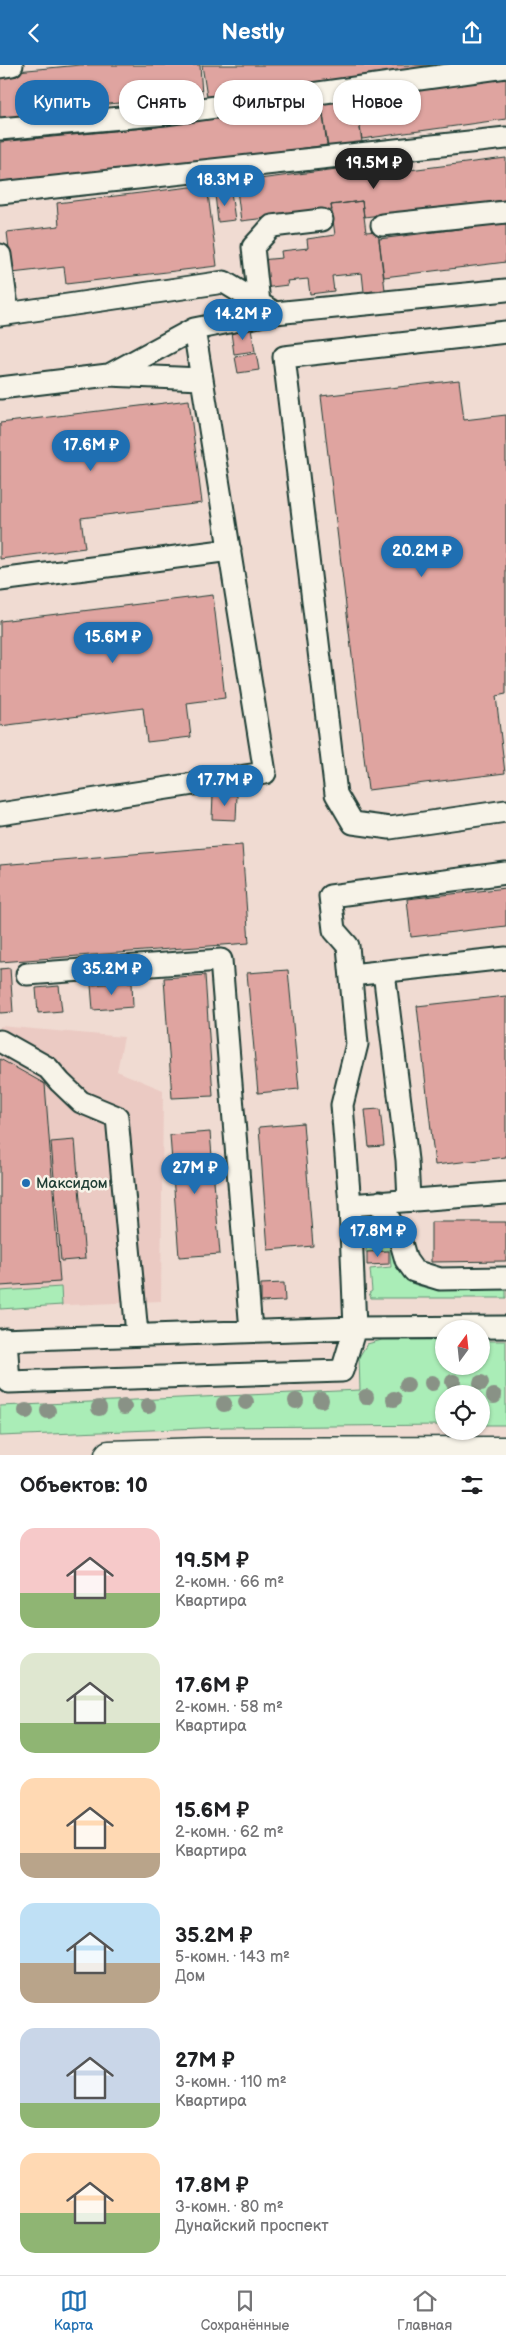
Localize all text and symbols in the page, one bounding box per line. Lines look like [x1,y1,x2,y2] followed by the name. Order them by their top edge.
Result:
[20,19,48,47] icon: back
[222,19,284,46] text: Nestly
[458,19,486,47] icon: share
[15,80,109,125] chip: Купить
[119,80,204,125] chip: Снять
[214,80,323,125] chip: Фильтры
[333,80,421,125] chip: Новое
[328,147,420,190] pin: 19.5M ₽
[346,154,402,173] text: 19.5M ₽
[179,165,271,207] pin: 18.3M ₽
[197,171,253,190] text: 18.3M ₽
[197,299,289,341] pin: 14.2M ₽
[215,305,271,324] text: 14.2M ₽
[45,429,137,472] pin: 17.6M ₽
[63,436,119,455] text: 17.6M ₽
[376,535,468,578] pin: 20.2M ₽
[392,542,452,561] text: 20.2M ₽
[67,621,159,664] pin: 15.6M ₽
[85,628,141,647] text: 15.6M ₽
[179,765,271,807] pin: 17.7M ₽
[197,771,253,790] text: 17.7M ₽
[66,953,158,996] pin: 35.2M ₽
[82,960,142,979] text: 35.2M ₽
[160,1153,230,1195] pin: 27M ₽
[172,1159,218,1178] text: 27M ₽
[36,1174,108,1193] place label: Максидом
[20,1177,32,1189] marker: Максидом
[332,1215,424,1258] pin: 17.8M ₽
[350,1222,406,1241] text: 17.8M ₽
[435,1320,490,1375] north arrow
[435,1320,490,1440] map controls
[435,1385,490,1440] button: locate
[458,1471,486,1499] icon: filters
[20,1473,148,1498] text: Объектов: 10
[60,1548,120,1608] icon: home
[175,1548,249,1573] text: 19.5M ₽
[175,1573,284,1592] text: 2-комн. · 66 m²
[175,1592,247,1611] text: Квартира
[60,1673,120,1733] icon: home
[175,1673,249,1698] text: 17.6M ₽
[175,1698,283,1717] text: 2-комн. · 58 m²
[175,1717,247,1736] text: Квартира
[60,1798,120,1858] icon: home
[175,1798,249,1823] text: 15.6M ₽
[175,1823,284,1842] text: 2-комн. · 62 m²
[175,1842,247,1861] text: Квартира
[60,1923,120,1983] icon: home
[175,1923,253,1948] text: 35.2M ₽
[175,1948,290,1967] text: 5-комн. · 143 m²
[175,1967,205,1986] text: Дом
[60,2048,120,2108] icon: home
[175,2048,235,2073] text: 27M ₽
[175,2073,287,2092] text: 3-комн. · 110 m²
[175,2092,247,2111] text: Квартира
[60,2173,120,2233] icon: home
[175,2173,249,2198] text: 17.8M ₽
[175,2198,284,2217] text: 3-комн. · 80 m²
[175,2217,329,2236] text: Дунайский проспект
[54,2287,93,2334] tab: Карта
[201,2287,289,2334] tab: Сохранённые
[397,2287,452,2334] tab: Главная

